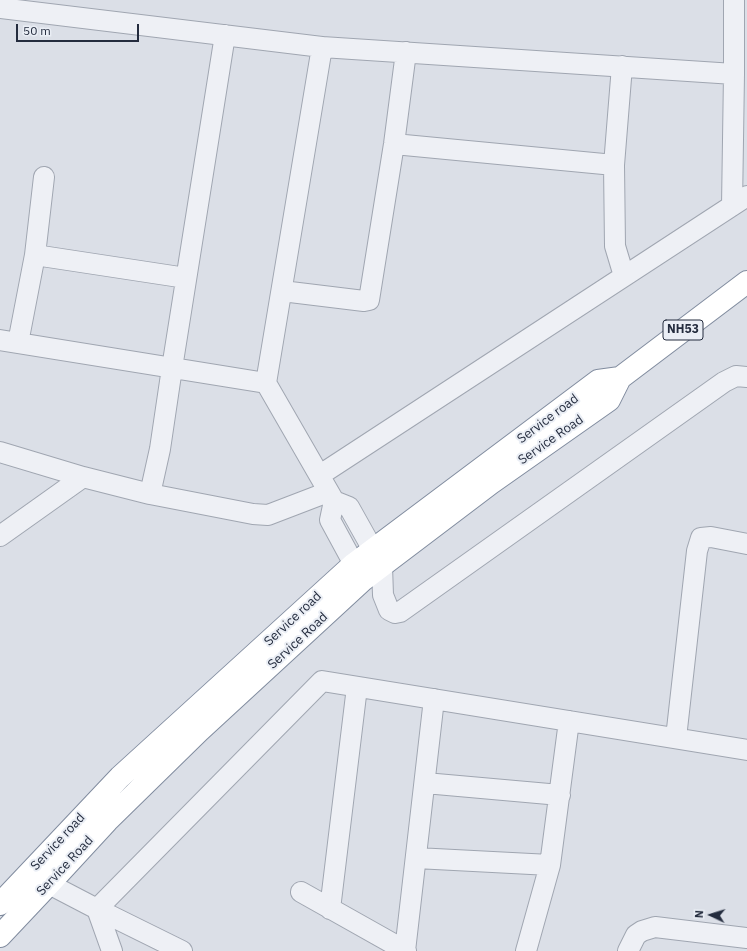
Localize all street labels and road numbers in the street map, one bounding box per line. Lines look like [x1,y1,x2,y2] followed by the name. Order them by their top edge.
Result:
[663,320,703,340] road number: NH53
[514,391,582,447] street label: Service road
[515,412,587,468] street label: Service Road
[261,589,325,649] street label: Service road
[265,609,331,673] street label: Service Road
[28,810,88,874] street label: Service road
[33,833,97,899] street label: Service Road

